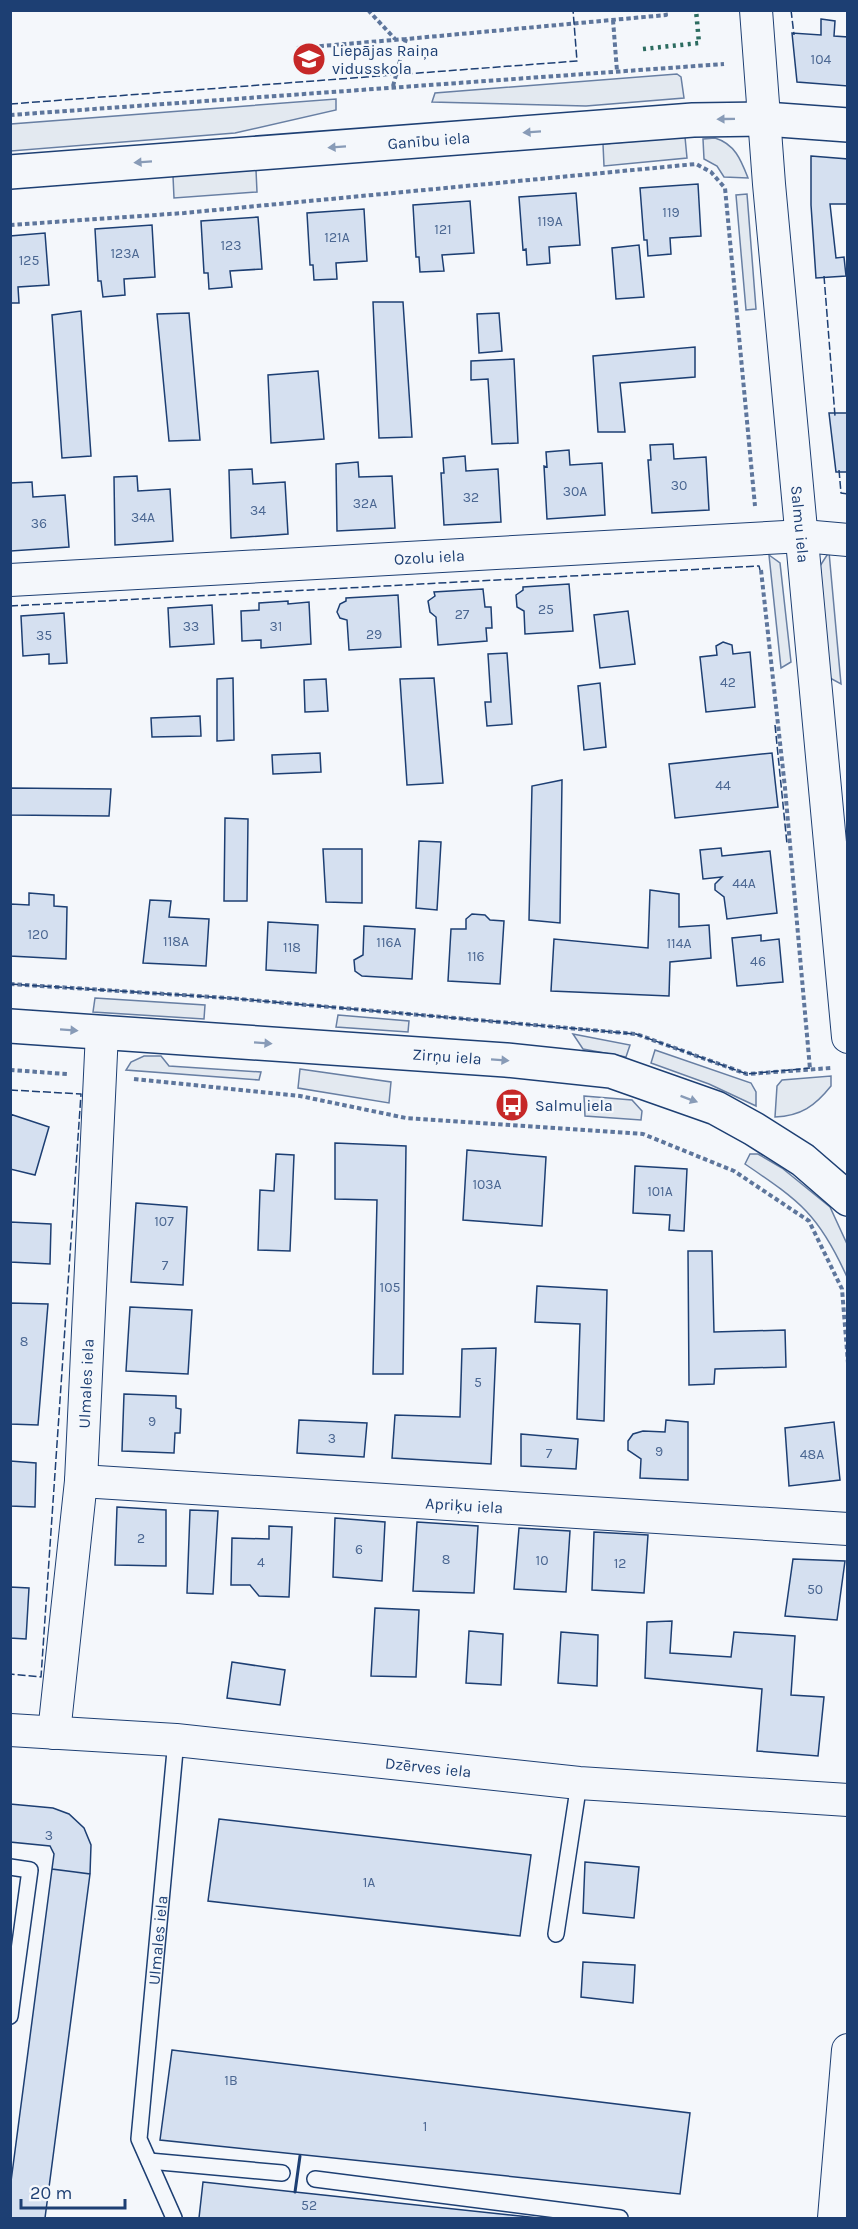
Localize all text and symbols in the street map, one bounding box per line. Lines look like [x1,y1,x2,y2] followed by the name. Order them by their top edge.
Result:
[291,41,327,77] school or university icon: Liepājas Raiņa vidusskola
[332,41,439,78] place label: Liepājas Raiņa vidusskola
[811,51,832,68] house number: 104
[717,114,736,124] one-way arrow
[387,127,471,153] street label: Ganību iela
[522,127,541,137] one-way arrow
[328,142,347,152] one-way arrow
[133,157,152,166] one-way arrow
[662,204,680,221] house number: 119
[537,213,563,230] house number: 119A
[434,221,452,238] house number: 121
[324,229,350,246] house number: 121A
[220,237,242,254] house number: 123
[110,245,140,262] house number: 123A
[19,252,39,269] house number: 125
[671,477,687,494] house number: 30
[563,483,587,500] house number: 30A
[787,484,814,564] street label: Salmu iela
[463,489,479,506] house number: 32
[353,495,377,512] house number: 32A
[250,502,266,519] house number: 34
[131,509,155,526] house number: 34A
[31,515,47,532] house number: 36
[393,545,465,568] street label: Ozolu iela
[538,601,554,618] house number: 25
[455,606,470,623] house number: 27
[183,618,199,635] house number: 33
[270,618,282,635] house number: 31
[366,626,382,643] house number: 29
[36,627,52,644] house number: 35
[720,674,736,691] house number: 42
[715,777,731,794] house number: 44
[732,875,756,892] house number: 44A
[27,926,49,943] house number: 120
[163,933,189,950] house number: 118A
[376,934,402,951] house number: 116A
[666,935,692,952] house number: 114A
[283,939,301,956] house number: 118
[467,948,485,965] house number: 116
[750,953,766,970] house number: 46
[59,1025,78,1035] one-way arrow
[254,1039,273,1048] one-way arrow
[412,1044,482,1068] street label: Zirņu iela
[490,1055,509,1064] one-way arrow
[494,1087,530,1123] bus stop icon: Salmu iela
[680,1095,698,1104] one-way arrow
[535,1096,613,1115] place label: Salmu iela
[472,1176,502,1193] house number: 103A
[647,1183,673,1200] house number: 101A
[154,1213,174,1230] house number: 107
[162,1257,169,1274] house number: 7
[380,1279,401,1296] house number: 105
[20,1333,28,1350] house number: 8
[74,1338,97,1429] street label: Ulmales iela
[474,1374,482,1391] house number: 5
[148,1413,156,1430] house number: 9
[328,1430,336,1447] house number: 3
[655,1443,663,1460] house number: 9
[546,1445,553,1462] house number: 7
[800,1446,824,1463] house number: 48A
[425,1493,504,1517] street label: Apriķu iela
[137,1530,145,1547] house number: 2
[355,1541,363,1558] house number: 6
[442,1551,450,1568] house number: 8
[536,1552,548,1569] house number: 10
[257,1554,265,1571] house number: 4
[614,1555,626,1572] house number: 12
[807,1581,823,1598] house number: 50
[384,1753,473,1781] street label: Dzērves iela
[45,1827,53,1844] house number: 3
[363,1874,375,1891] house number: 1A
[144,1895,171,1986] street label: Ulmales iela
[224,2072,238,2089] house number: 1B
[423,2118,427,2135] house number: 1
[21,2172,124,2210] scale bar
[30,2182,72,2204] text: 20 m
[301,2197,317,2214] house number: 52

